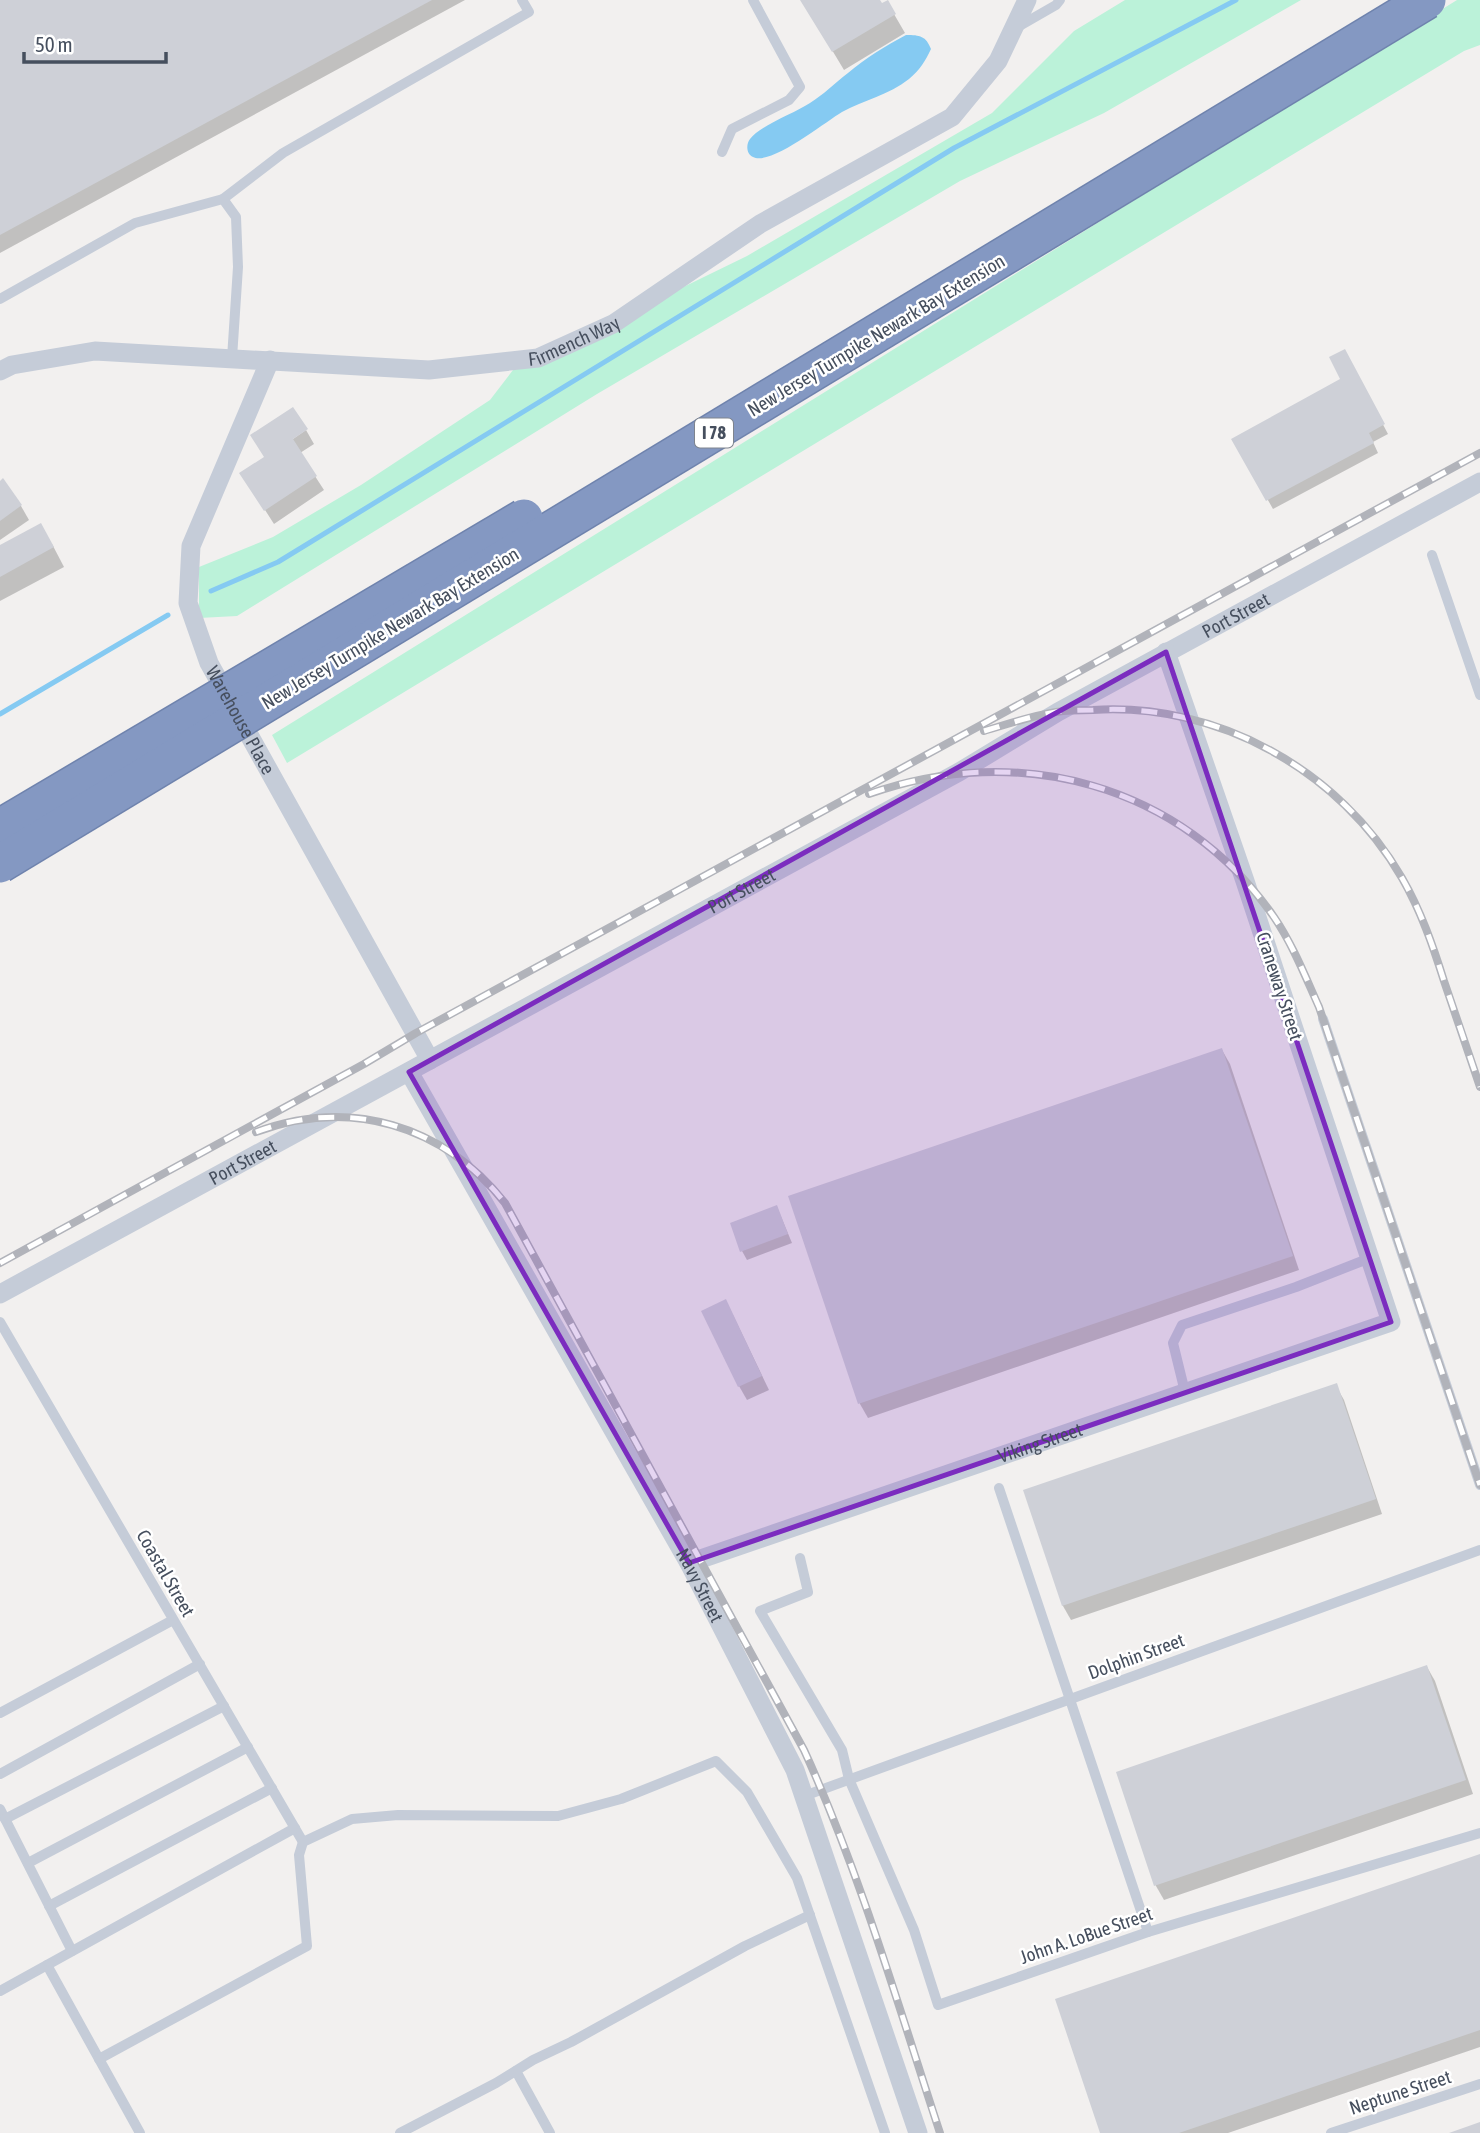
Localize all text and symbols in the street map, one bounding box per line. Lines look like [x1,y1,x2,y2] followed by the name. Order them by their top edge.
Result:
[24,21,166,65] scale bar
[35,32,73,56] text: 50 m
[743,249,1009,421] street label: New Jersey Turnpike Newark Bay Extension
[527,312,624,370] street label: Firmench Way
[695,418,733,447] road number: I 78
[257,542,523,714] street label: New Jersey Turnpike Newark Bay Extension
[1198,588,1273,642] street label: Port Street
[202,662,280,778] street label: Warehouse Place
[704,863,779,918] street label: Port Street
[1252,929,1308,1043] street label: Craneway Street
[205,1135,280,1189] street label: Port Street
[995,1418,1085,1467] street label: Viking Street
[132,1526,200,1620] street label: Coastal Street
[672,1544,728,1626] street label: Navy Street
[1085,1628,1187,1684] street label: Dolphin Street
[1017,1902,1155,1968] street label: John A. LoBue Street
[1346,2065,1454,2119] street label: Neptune Street

